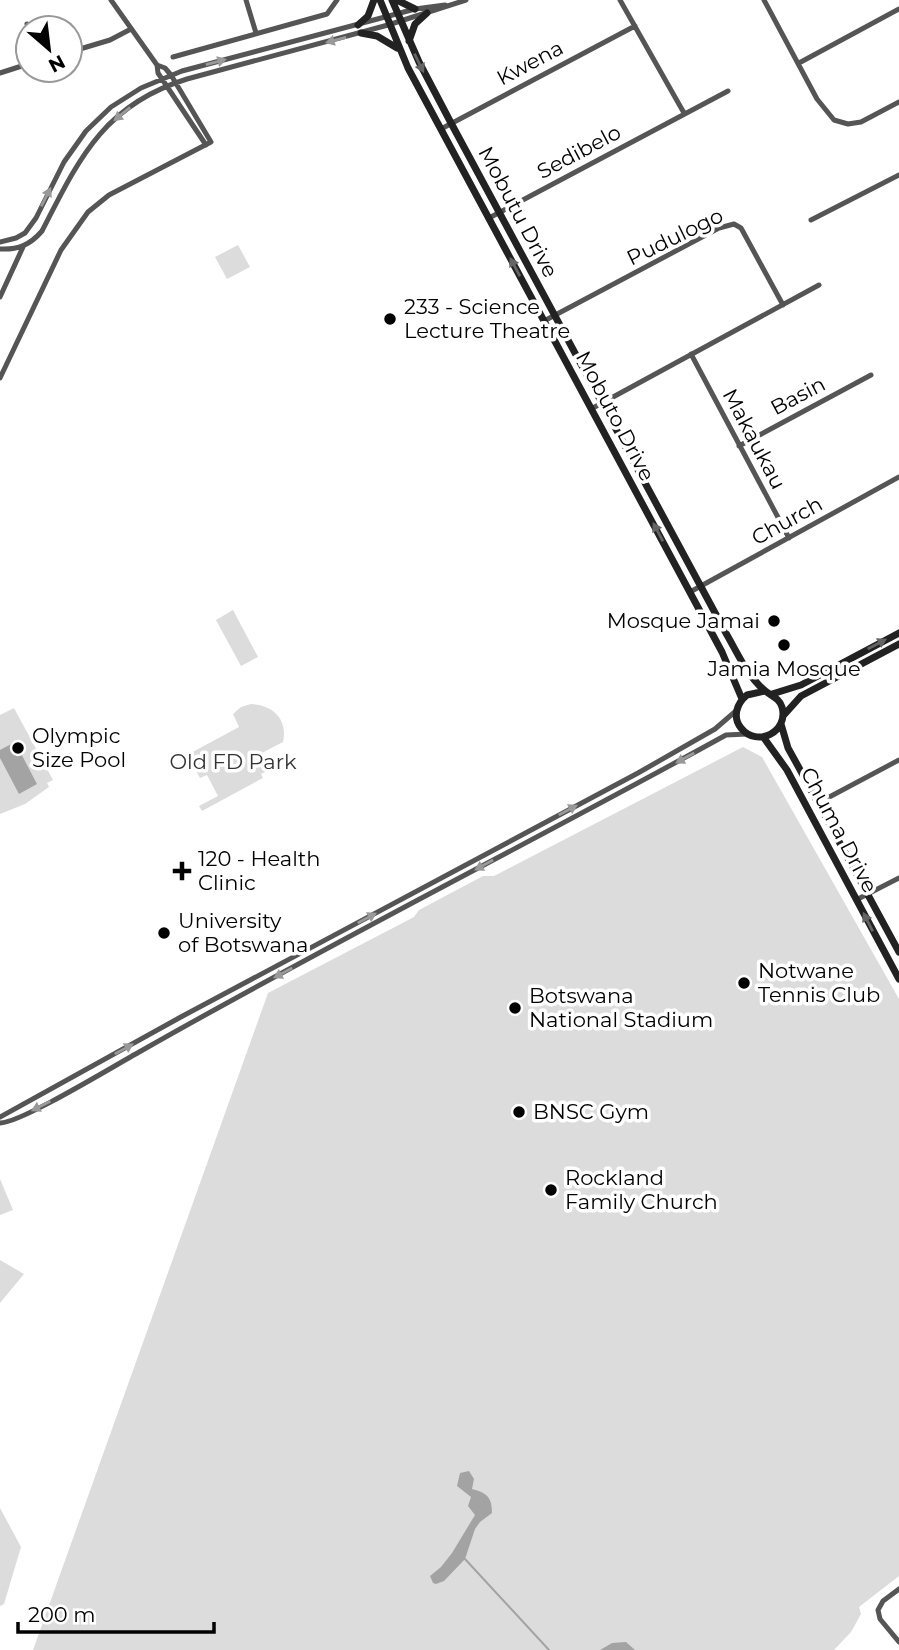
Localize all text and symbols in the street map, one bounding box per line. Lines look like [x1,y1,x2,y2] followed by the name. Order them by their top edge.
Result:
[14,14,84,84] north arrow
[325,35,346,45] one-way arrow
[492,35,567,90] street label: Kwena
[45,50,69,77] text: N
[414,53,425,73] one-way arrow
[205,56,227,67] one-way arrow
[114,106,132,121] one-way arrow
[533,119,625,184] street label: Sedibelo
[473,142,563,282] street label: Mobutu Drive
[40,187,52,207] one-way arrow
[623,203,727,271] street label: Pudulogo
[509,257,521,277] one-way arrow
[404,294,570,343] place label: 233 - Science Lecture Theatre
[382,311,398,327] marker: 233 - Science Lecture Theatre
[571,347,660,485] street label: Mobuto Drive
[766,371,829,420] street label: Basin
[718,384,791,493] street label: Makaukau
[747,491,827,550] street label: Church
[652,522,664,542] one-way arrow
[607,608,760,633] place label: Mosque Jamai
[766,613,782,629] marker: Mosque Jamai
[776,637,792,653] marker: Jamia Mosque
[867,639,887,650] one-way arrow
[706,656,861,681] place label: Jamia Mosque
[32,723,126,772] place label: Olympic Size Pool
[10,740,26,756] marker: Olympic Size Pool
[169,749,297,774] park label: Old FD Park
[675,752,694,764] one-way arrow
[796,763,883,897] street label: Chuma Drive
[558,804,578,816] one-way arrow
[198,846,320,895] place label: 120 - Health Clinic
[474,860,494,871] one-way arrow
[172,861,192,881] marker: 120 - Health Clinic
[178,908,308,957] place label: University of Botswana
[358,912,377,924] one-way arrow
[862,912,873,932] one-way arrow
[156,925,172,941] marker: University of Botswana
[758,958,880,1007] place label: Notwane Tennis Club
[274,967,293,979] one-way arrow
[736,975,752,991] marker: Notwane Tennis Club
[529,983,713,1032] place label: Botswana National Stadium
[507,1000,523,1016] marker: Botswana National Stadium
[114,1043,134,1055] one-way arrow
[533,1099,649,1124] place label: BNSC Gym
[31,1100,51,1111] one-way arrow
[511,1104,527,1120] marker: BNSC Gym
[565,1165,718,1214] place label: Rockland Family Church
[543,1182,559,1198] marker: Rockland Family Church
[18,1590,214,1634] scale bar
[28,1602,95,1627] text: 200 m

